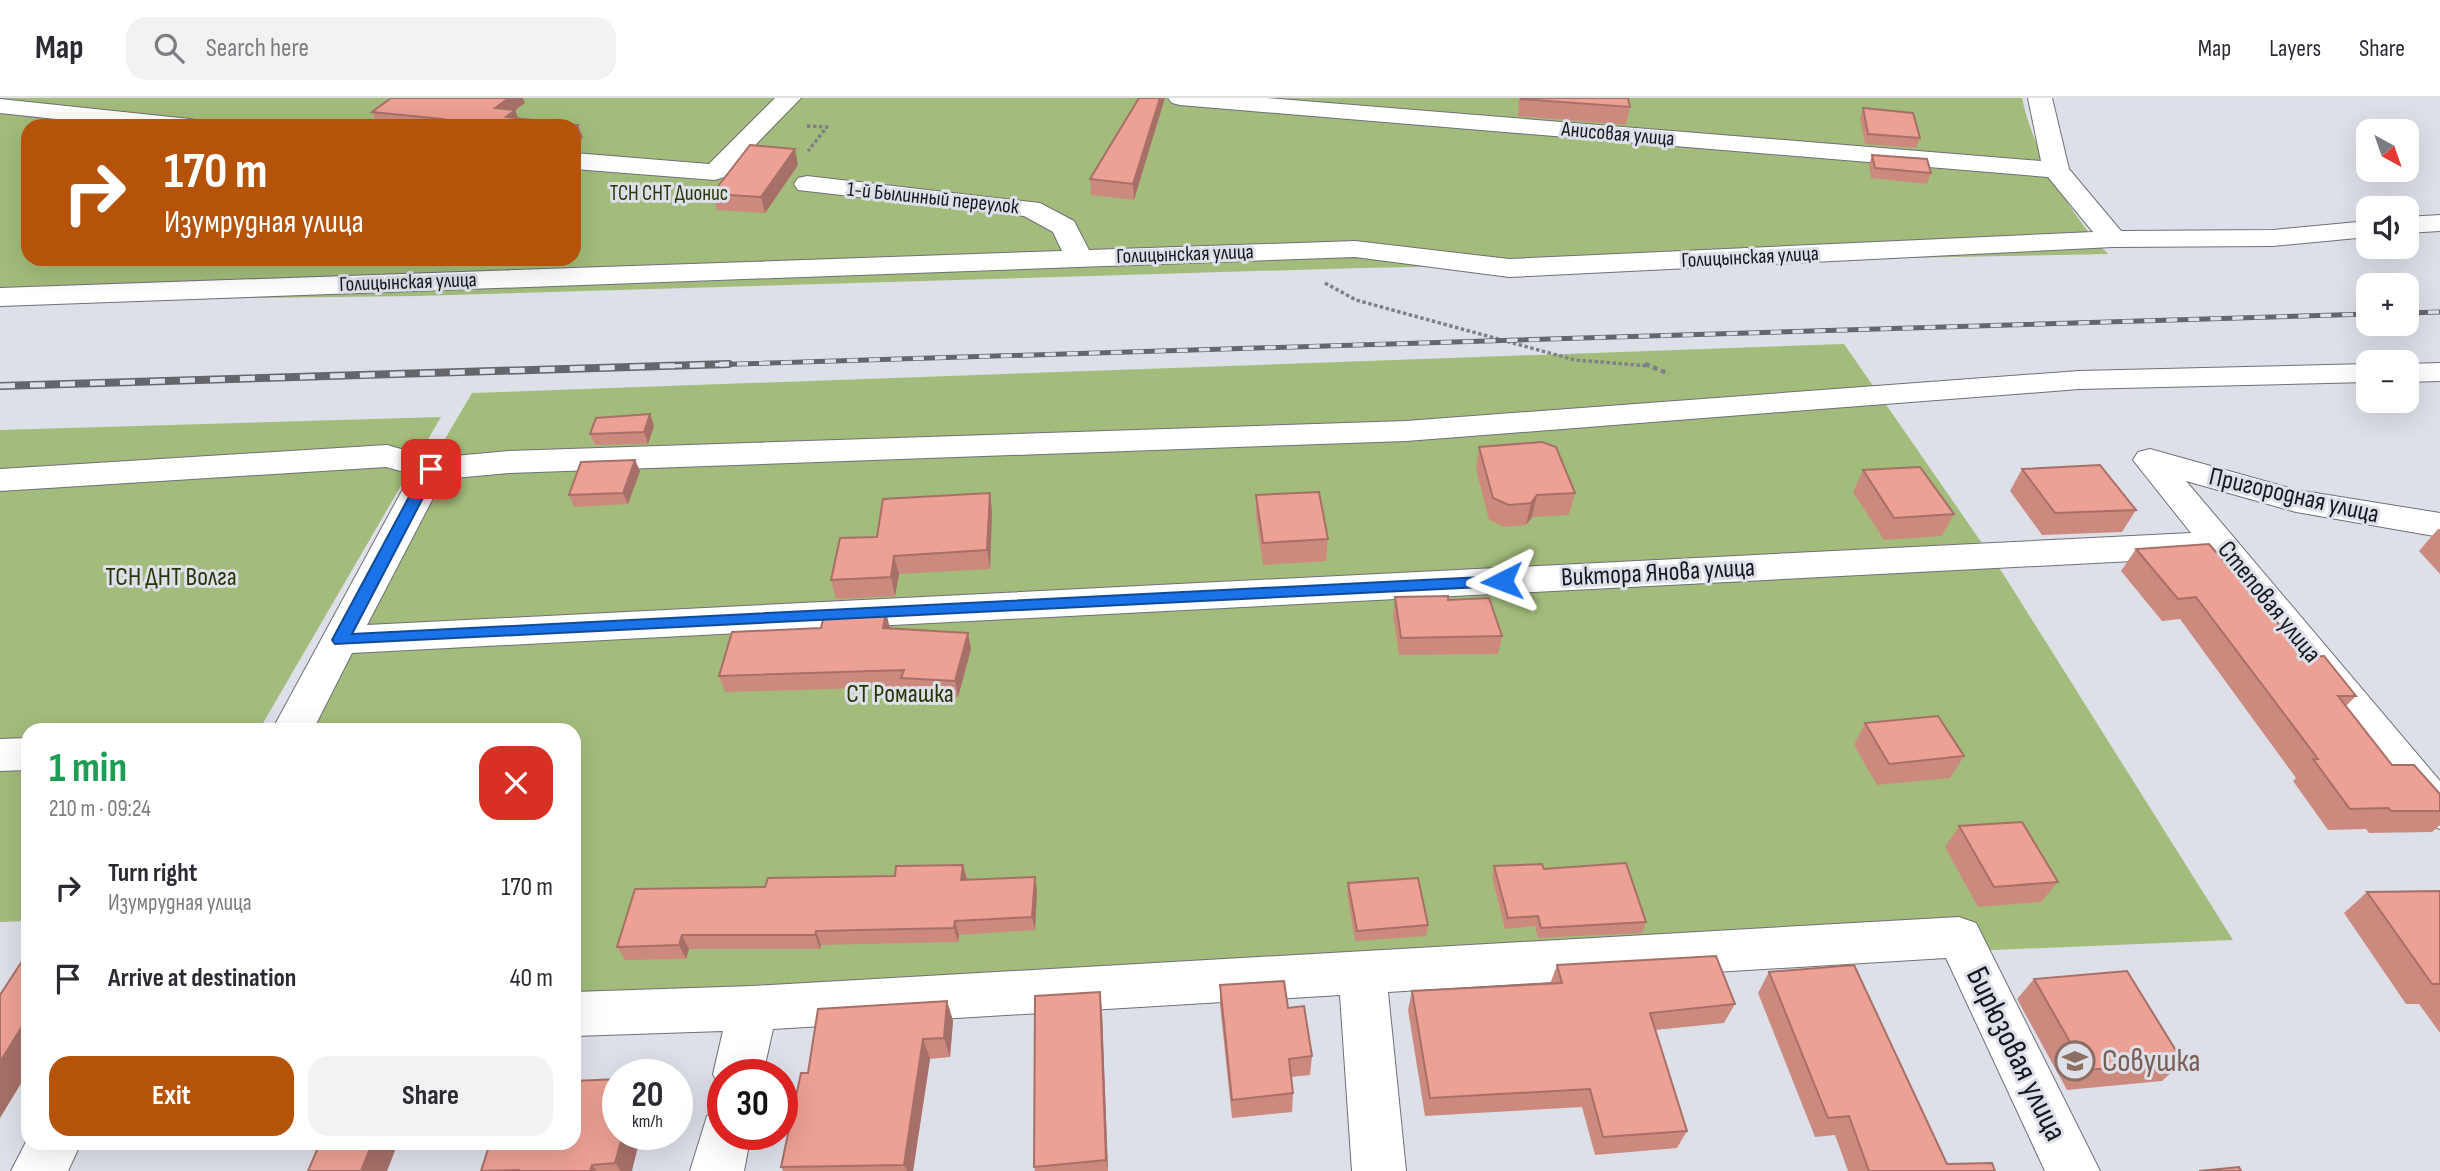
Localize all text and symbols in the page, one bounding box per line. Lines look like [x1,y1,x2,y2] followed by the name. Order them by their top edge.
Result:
[126,17,616,80] search box
[35,28,84,68] text: Map
[150,29,188,67] icon: search
[206,33,309,64] text: Search here
[2198,34,2231,63] text: Map
[2269,34,2321,63] text: Layers
[2359,34,2405,63] text: Share
[1559,117,1676,151] street label: Анисовая улица
[2356,119,2418,182] north arrow
[2356,119,2419,413] map controls
[164,143,268,202] text: 170 m
[49,147,140,238] icon: right
[846,177,1020,219] street label: 1-й Былинный переулок
[610,181,728,206] park label: ТСН СНТ Дионис
[2356,196,2419,259] button: sound
[164,203,364,242] text: Изумрудная улица
[1116,239,1254,269] street label: Голицынская улица
[1681,241,1819,273] street label: Голицынская улица
[339,267,477,297] street label: Голицынская улица
[2356,273,2419,336] button: +
[2356,350,2419,413] button: −
[401,439,461,499] pin
[412,450,450,488] icon: arrive
[2206,461,2382,531] street label: Пригородная улица
[2211,535,2327,669] street label: Степовая улица
[1465,544,1539,618] position arrow
[1560,552,1756,594] street label: Виктора Янова улица
[105,562,237,593] park label: ТСН ДНТ Волга
[846,679,954,710] park label: СТ Ромашка
[49,743,127,794] text: 1 min
[479,746,553,820] button: close
[49,795,151,823] text: 210 m · 09:24
[108,858,197,889] text: Turn right
[49,869,87,907] icon: right
[501,872,553,903] text: 170 m
[108,889,252,917] text: Изумрудная улица
[49,960,87,998] icon: arrive
[1957,960,2075,1148] street label: Бирюзовая улица
[108,963,296,994] text: Arrive at destination
[510,963,553,994] text: 40 m
[2054,1040,2096,1082] school or university icon: Совушка
[2102,1042,2201,1081] place label: Совушка
[49,1056,294,1136] button: Exit
[308,1056,553,1136] button: Share
[707,1059,798,1150] speed limit sign: 30
[632,1074,664,1117] text: 20
[632,1111,663,1132] text: km/h

